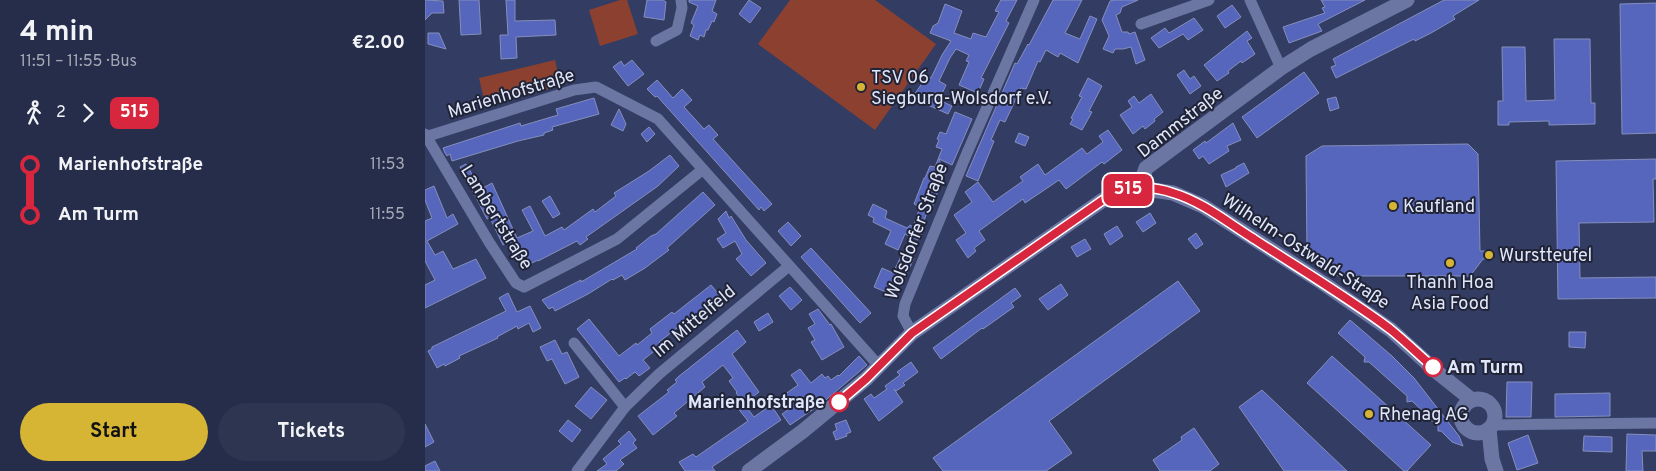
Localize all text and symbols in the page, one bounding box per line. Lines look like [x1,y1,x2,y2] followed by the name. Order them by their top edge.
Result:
[20,15,94,51] text: 4 min
[352,31,405,55] text: €2.00
[20,52,137,72] text: 11:51 – 11:55 · Bus
[445,64,577,125] street label: Marienhofstraße
[871,67,1052,111] place label: TSV 06 Siegburg-Wolsdorf e.V.
[855,81,867,93] marker: TSV 06 Siegburg-Wolsdorf e.V.
[1133,83,1228,164] street label: Dammstraße
[20,99,48,127] icon: walk
[74,99,102,127] icon: forward
[120,101,149,124] text: 515
[56,103,66,123] text: 2
[58,153,203,177] text: Marienhofstraße
[370,155,405,175] text: 11:53
[881,160,954,303] street label: Wolsdorfer Straße
[454,161,537,274] street label: Lambertstraße
[1099,174,1157,206] line badge: 515
[1113,178,1143,201] text: 515
[1217,189,1393,315] street label: Wilhelm-Ostwald-Straße
[1403,196,1475,219] place label: Kaufland
[1387,200,1399,212] marker: Kaufland
[58,203,139,227] text: Am Turm
[370,205,405,225] text: 11:55
[1499,245,1592,268] place label: Wurstteufel
[1483,249,1495,261] marker: Wurstteufel
[1444,257,1456,269] marker: Thanh Hoa Asia Food
[1406,272,1494,316] place label: Thanh Hoa Asia Food
[649,281,741,363] street label: Im Mittelfeld
[1423,357,1443,377] marker: Am Turm
[1447,357,1524,380] place label: Am Turm
[688,392,825,415] place label: Marienhofstraße
[829,392,849,412] marker: Marienhofstraße
[20,403,208,461] button: Start
[218,403,405,461] button: Tickets
[1379,404,1469,427] place label: Rhenag AG
[1363,408,1375,420] marker: Rhenag AG

